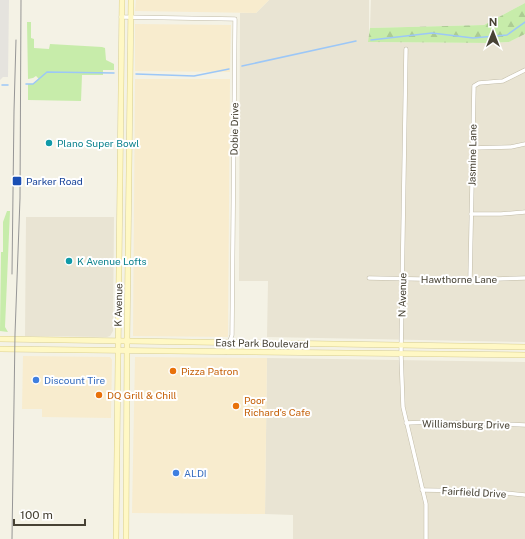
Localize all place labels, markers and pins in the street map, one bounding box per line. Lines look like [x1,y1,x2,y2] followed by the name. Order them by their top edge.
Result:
[57,137,139,149] place label: Plano Super Bowl
[44,138,54,148] marker: Plano Super Bowl
[11,175,23,187] marker: Parker Road
[26,175,83,187] place label: Parker Road
[77,255,147,267] place label: K Avenue Lofts
[64,256,74,266] marker: K Avenue Lofts
[181,365,239,377] place label: Pizza Patron
[168,366,178,376] marker: Pizza Patron
[44,374,106,386] place label: Discount Tire
[31,375,41,385] marker: Discount Tire
[107,389,177,401] place label: DQ Grill & Chill
[94,390,104,400] marker: DQ Grill & Chill
[244,394,311,418] place label: Poor Richard's Cafe
[231,401,241,411] marker: Poor Richard's Cafe
[184,467,207,479] place label: ALDI
[171,468,181,478] marker: ALDI

